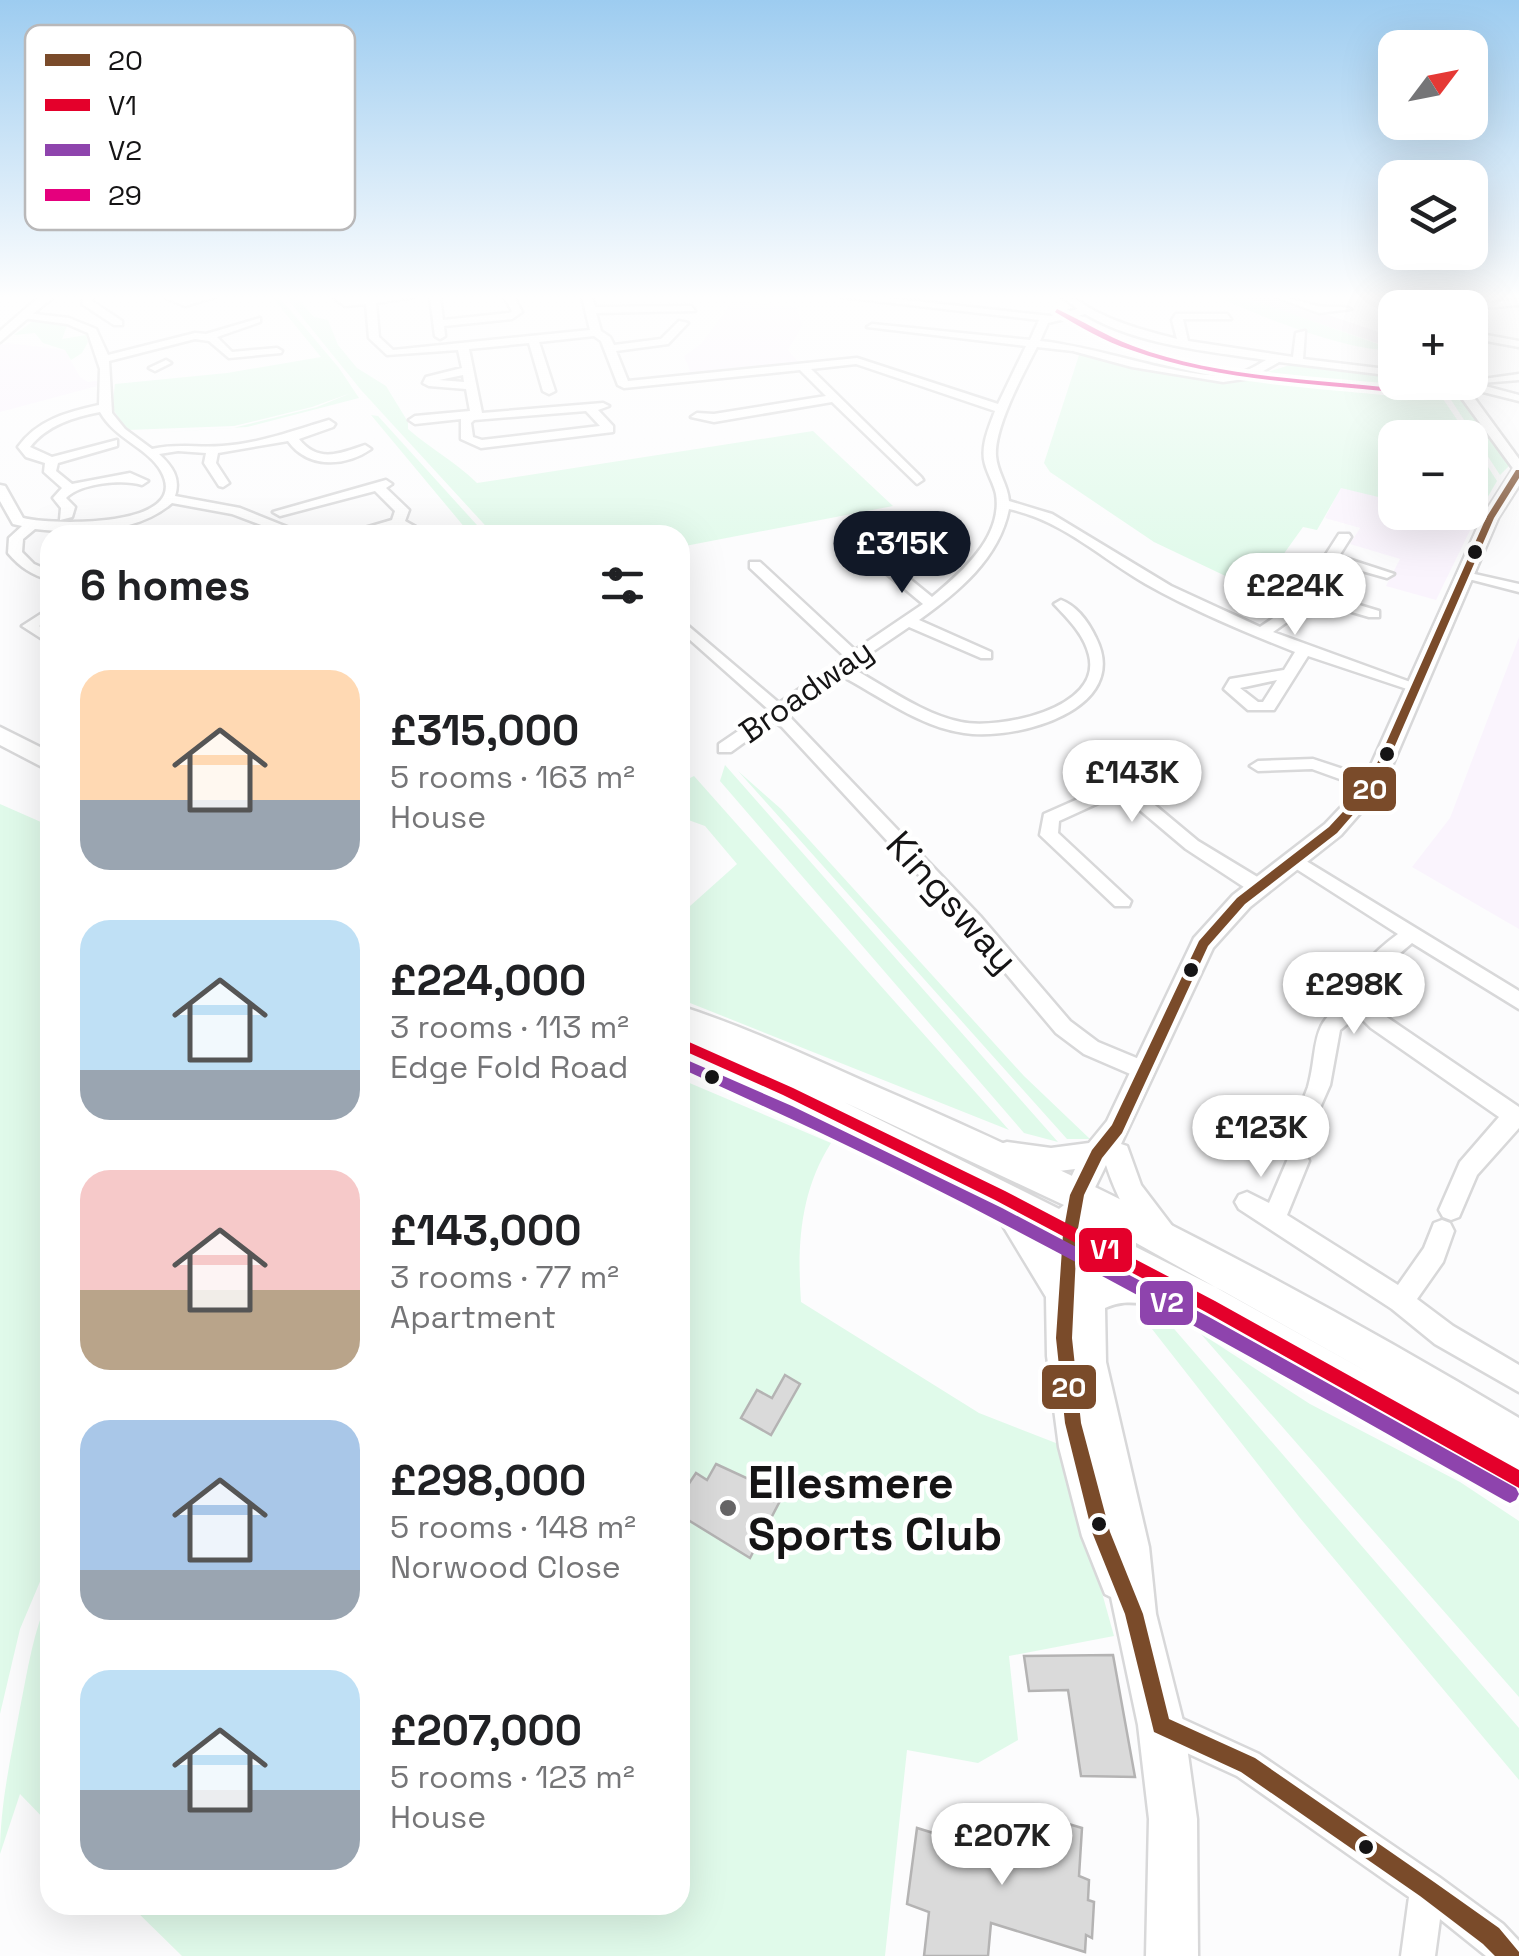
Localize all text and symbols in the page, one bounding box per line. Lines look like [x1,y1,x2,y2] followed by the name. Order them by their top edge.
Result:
[25,25,355,230] legend
[1378,30,1488,140] north arrow
[1378,30,1488,530] map controls
[108,42,143,78] text: 20
[108,87,137,123] text: V1
[108,132,142,168] text: V2
[1378,160,1488,270] button: layers
[108,177,142,213] text: 29
[1378,290,1488,400] button: +
[1378,420,1488,530] button: −
[832,511,972,596] pin: £315K
[856,523,949,563] text: £315K
[1465,542,1485,562] unlabelled marker
[1225,553,1365,638] pin: £224K
[595,558,650,613] icon: filters
[80,559,250,612] text: 6 homes
[1246,565,1344,605] text: £224K
[731,630,881,752] street label: Broadway
[390,704,579,757] text: £315,000
[160,710,280,830] icon: home
[1062,740,1202,825] pin: £143K
[1377,744,1397,764] unlabelled marker
[1085,752,1179,792] text: £143K
[390,757,635,797] text: 5 rooms · 163 m²
[1341,765,1398,813] line badge: 20
[1353,771,1387,807] text: 20
[390,797,486,837] text: House
[876,821,1028,983] street label: Kingsway
[1284,952,1424,1037] pin: £298K
[390,954,586,1007] text: £224,000
[160,960,280,1080] icon: home
[1181,960,1201,980] unlabelled marker
[1305,964,1403,1004] text: £298K
[390,1007,629,1047] text: 3 rooms · 113 m²
[390,1047,628,1087] text: Edge Fold Road
[702,1067,722,1087] unlabelled marker
[1191,1095,1331,1180] pin: £123K
[1214,1107,1308,1147] text: £123K
[390,1204,582,1257] text: £143,000
[160,1210,280,1330] icon: home
[1077,1226,1134,1274] line badge: V1
[1090,1231,1120,1267] text: V1
[390,1257,619,1297] text: 3 rooms · 77 m²
[1138,1279,1195,1327] line badge: V2
[1150,1284,1184,1320] text: V2
[390,1297,556,1337] text: Apartment
[1040,1363,1098,1411] line badge: 20
[1052,1369,1086,1405] text: 20
[390,1454,586,1507] text: £298,000
[748,1454,1002,1563] place label: Ellesmere Sports Club
[160,1460,280,1580] icon: home
[717,1497,739,1519] marker: Ellesmere Sports Club
[390,1507,636,1547] text: 5 rooms · 148 m²
[1089,1514,1109,1534] unlabelled marker
[390,1547,621,1587] text: Norwood Close
[390,1704,582,1757] text: £207,000
[160,1710,280,1830] icon: home
[390,1757,635,1797] text: 5 rooms · 123 m²
[390,1797,486,1837] text: House
[932,1803,1072,1888] pin: £207K
[953,1815,1051,1855] text: £207K
[1356,1837,1376,1857] unlabelled marker

